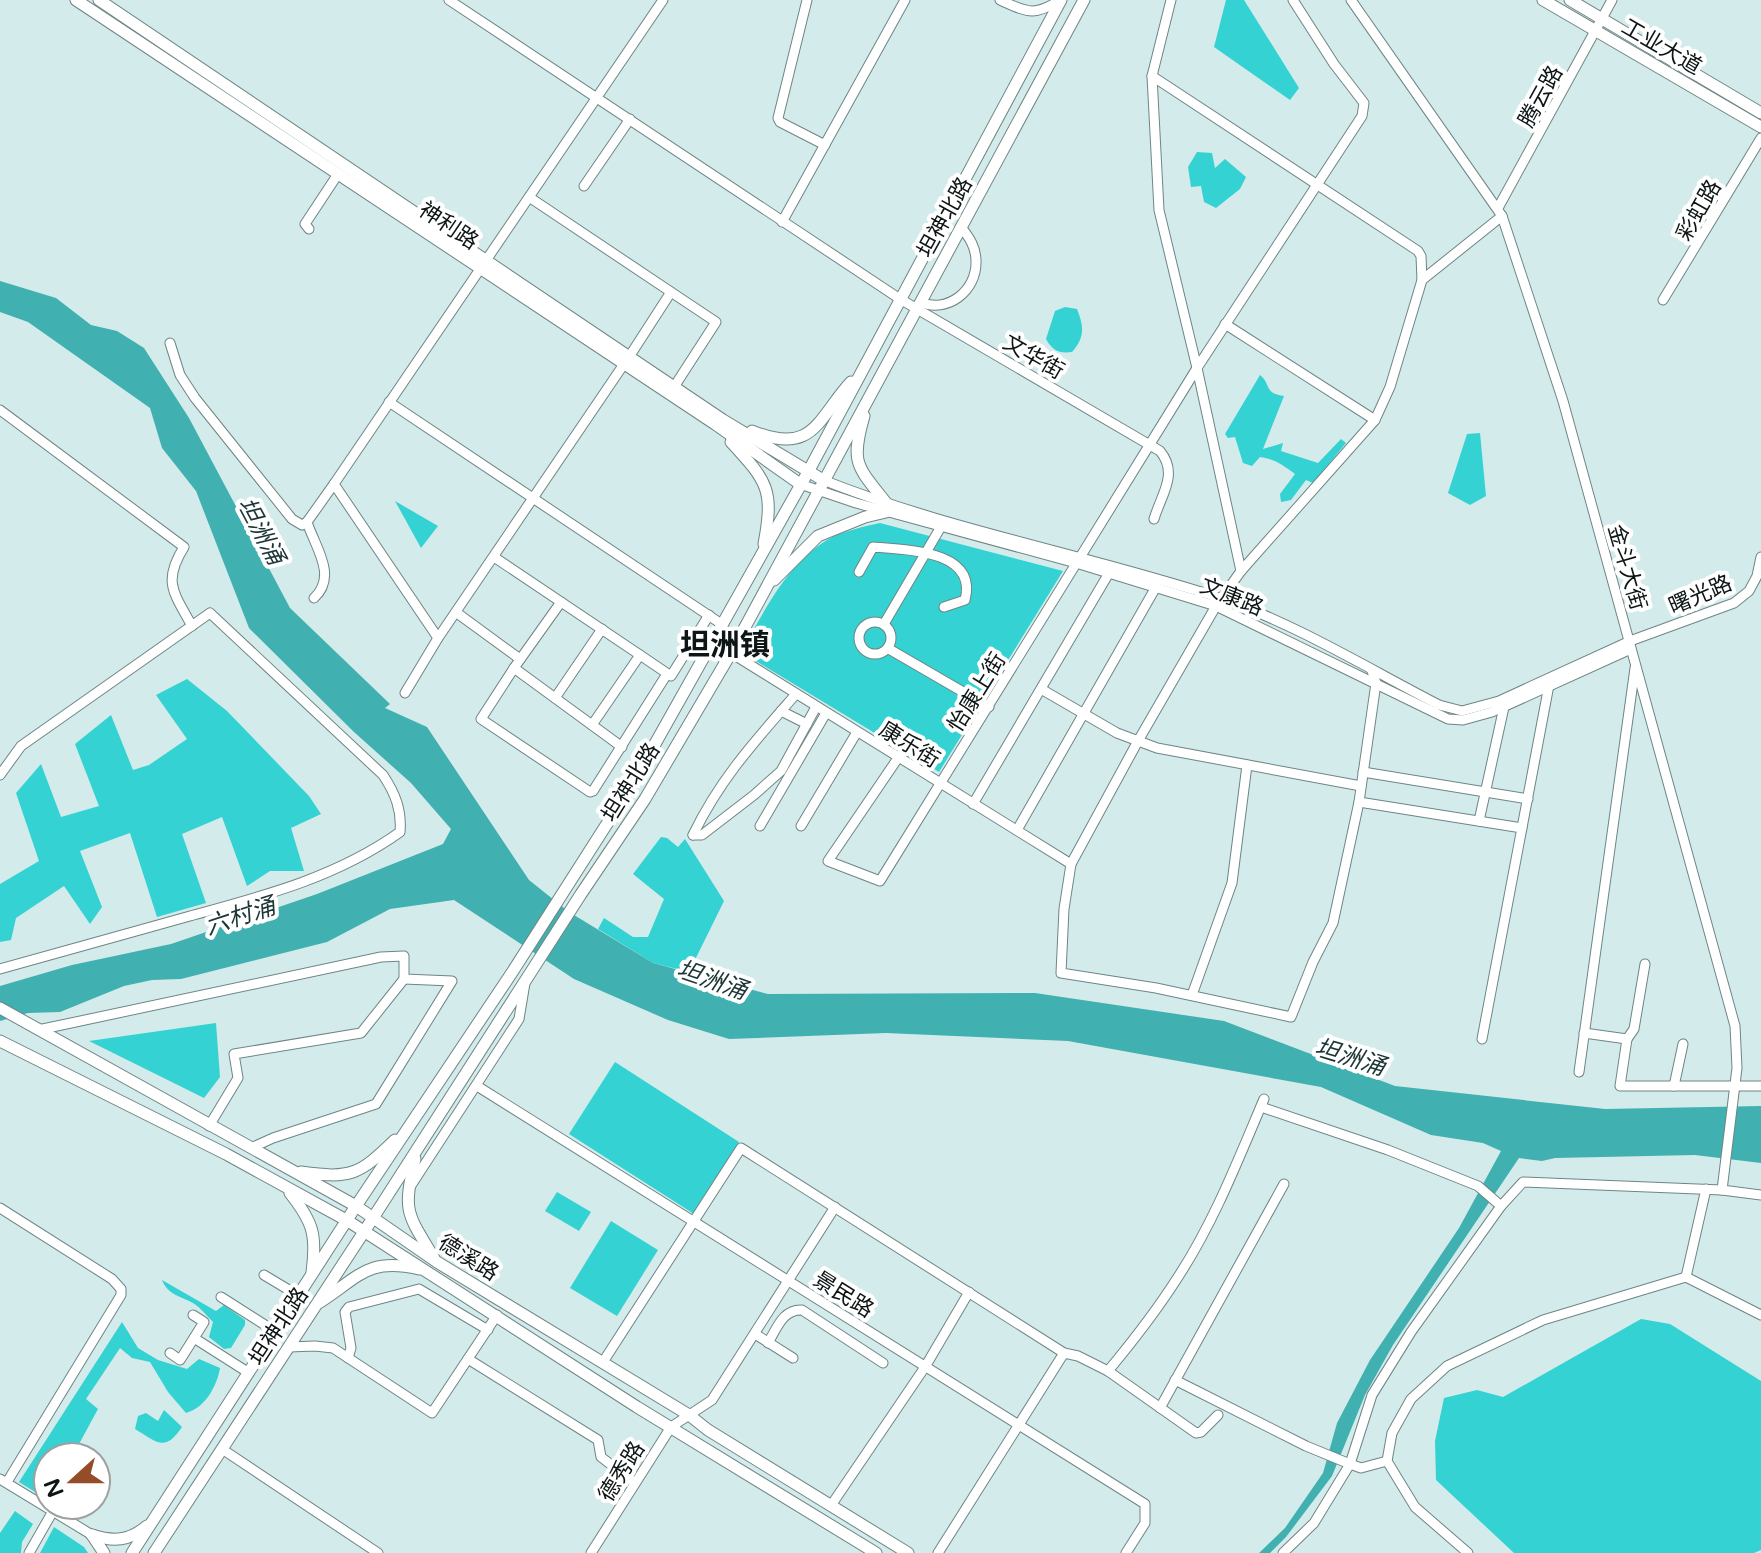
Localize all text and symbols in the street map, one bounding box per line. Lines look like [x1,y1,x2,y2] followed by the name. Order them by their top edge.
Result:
[1617,14,1706,80] street label: 工业大道
[1514,61,1568,132] street label: 腾云路
[912,173,978,262] street label: 坦神北路
[1671,175,1727,246] street label: 彩虹路
[414,197,483,255] street label: 神利路
[998,329,1069,385] street label: 文华街
[231,493,292,572] water label: 坦洲涌
[1602,521,1652,613] street label: 金斗大街
[1665,570,1736,620] street label: 曙光路
[1196,573,1267,621] street label: 文康路
[680,627,770,664] district label: 坦洲镇
[943,648,1011,737] street label: 怡康上街
[875,716,944,773] street label: 康乐街
[597,738,665,827] street label: 坦神北路
[201,891,282,941] water label: 六村涌
[673,955,753,1007] water label: 坦洲涌
[1311,1033,1391,1083] water label: 坦洲涌
[434,1229,503,1286] street label: 德溪路
[809,1266,878,1323] street label: 景民路
[244,1283,314,1371] street label: 坦神北路
[593,1437,650,1506] street label: 德秀路
[32,1441,112,1521] north arrow
[39,1475,70,1501] text: N

